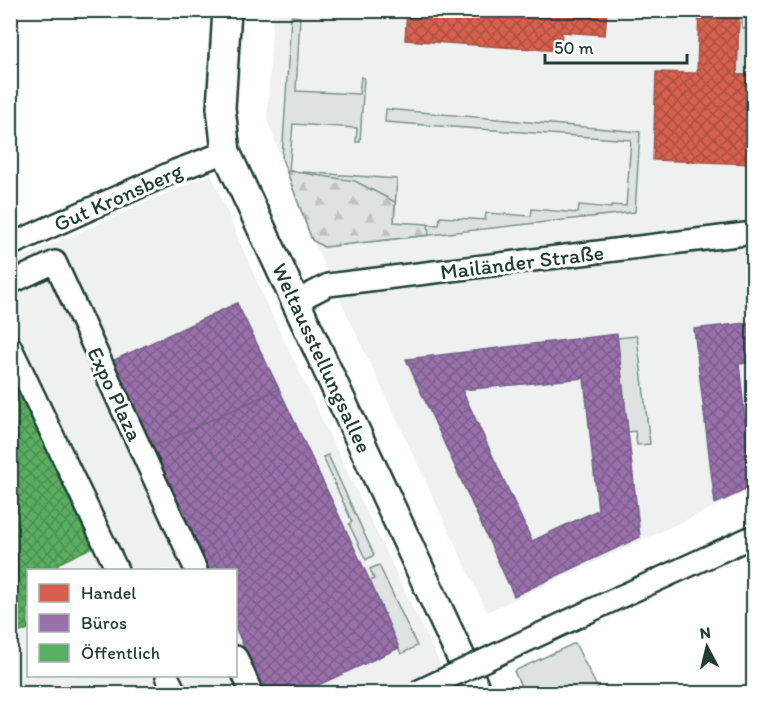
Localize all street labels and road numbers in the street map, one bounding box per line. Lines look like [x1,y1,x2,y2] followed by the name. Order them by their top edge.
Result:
[49,156,187,237] street label: Gut Kronsberg
[439,239,605,285] street label: Mailänder Straße
[266,259,378,457] street label: Weltausstellungsallee
[81,343,149,446] street label: Expo Plaza

